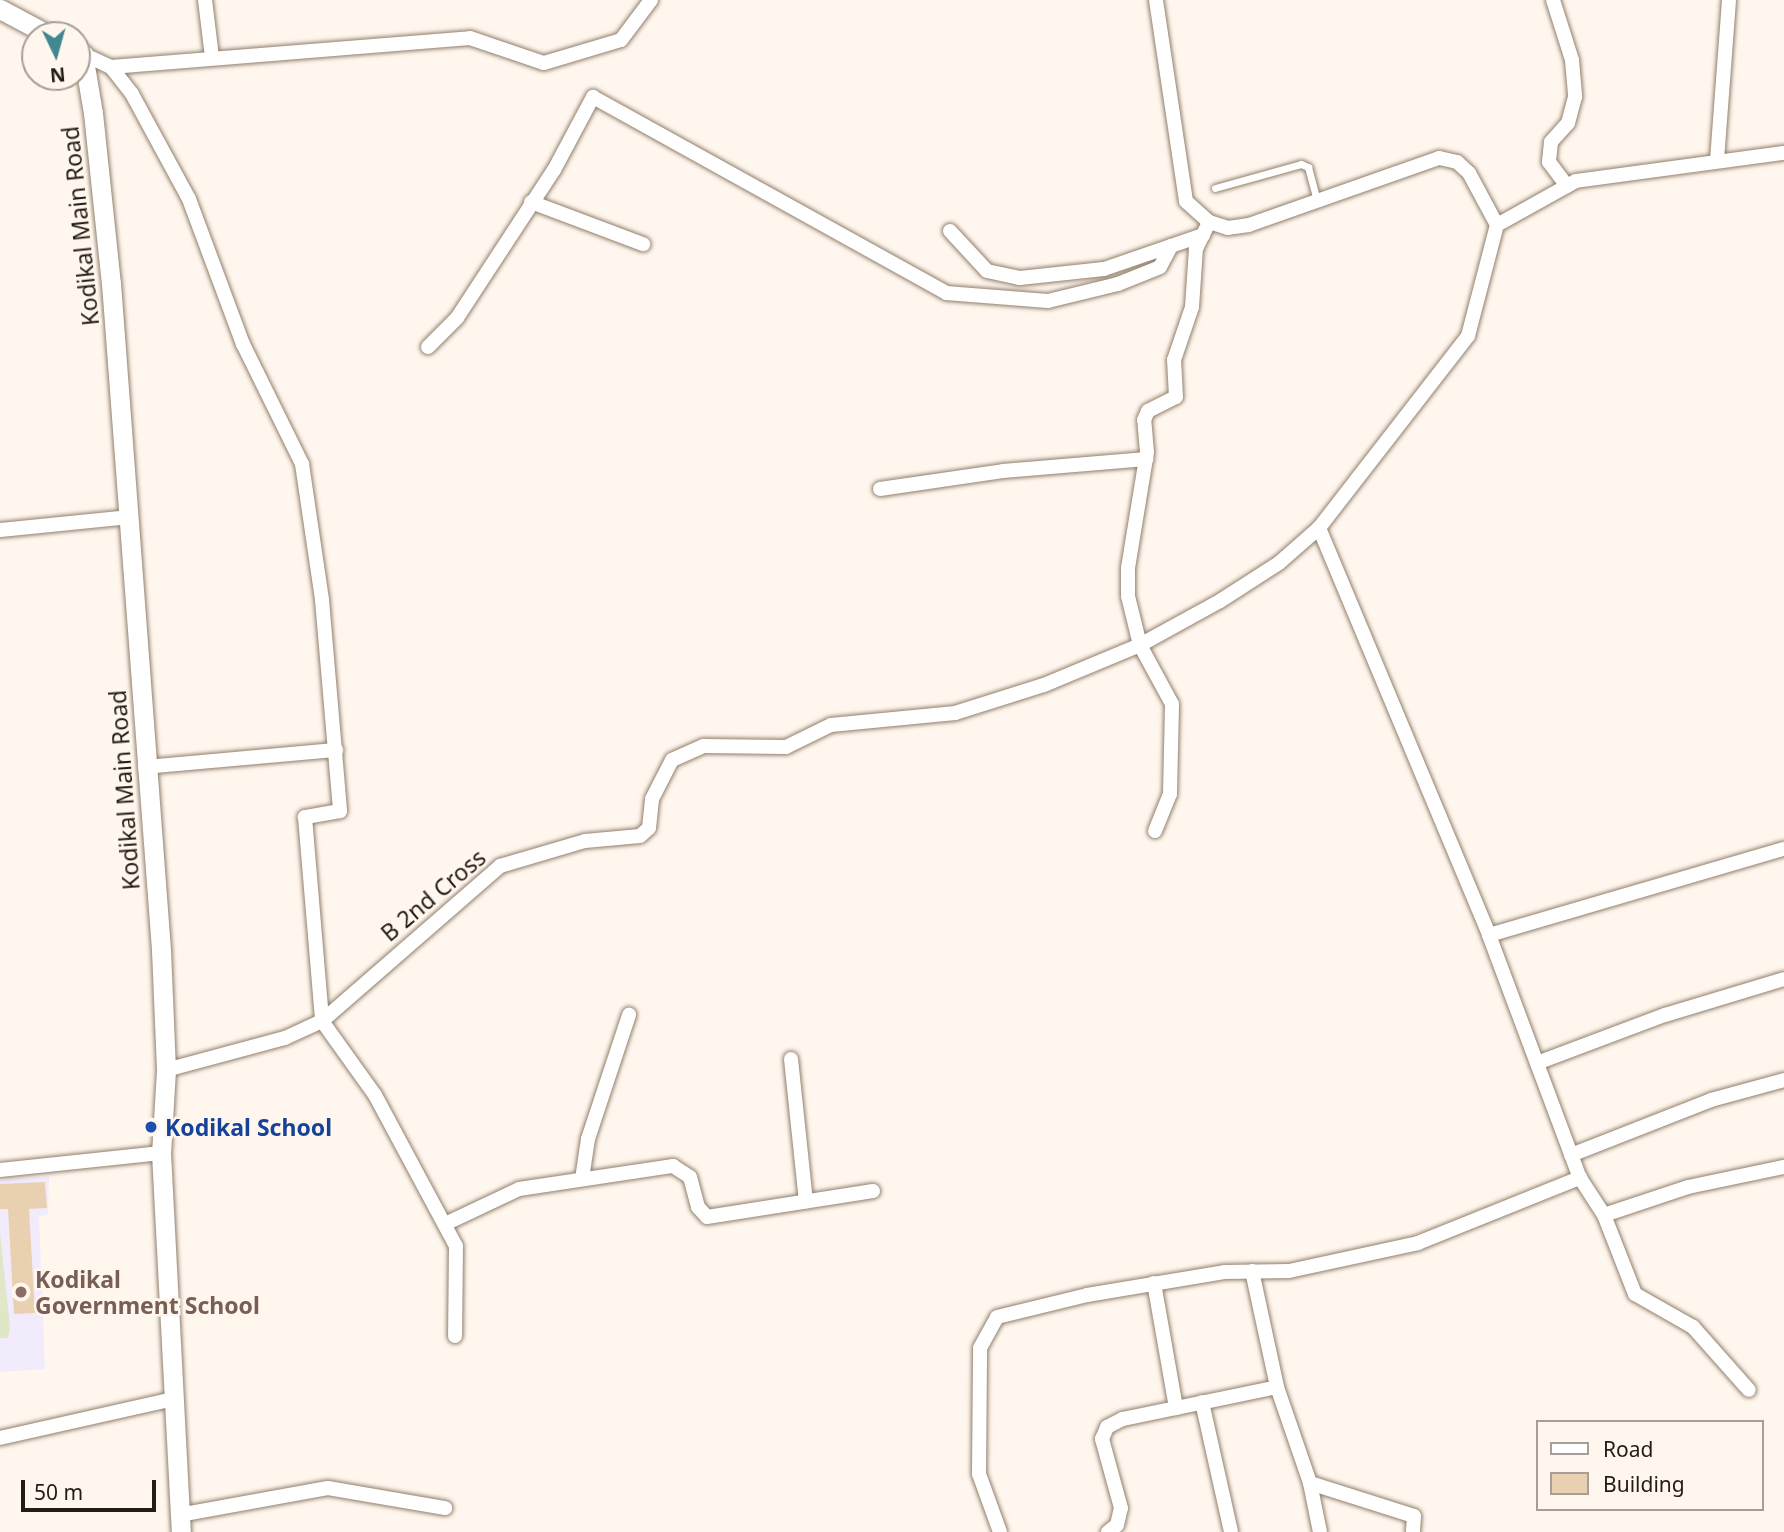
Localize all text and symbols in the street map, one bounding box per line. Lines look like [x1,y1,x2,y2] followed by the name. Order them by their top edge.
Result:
[21,21,91,91] north arrow
[49,61,66,89] text: N
[56,125,104,327] street label: Kodikal Main Road
[103,689,145,891] street label: Kodikal Main Road
[375,843,491,947] street label: B 2nd Cross
[165,1113,332,1141] place label: Kodikal School
[143,1119,159,1135] marker: Kodikal School
[35,1265,260,1319] place label: Kodikal Government School
[13,1284,29,1300] marker: Kodikal Government School
[1536,1420,1763,1511] legend
[1603,1435,1653,1463] text: Road
[24,1466,159,1510] scale bar
[1603,1470,1685,1498] text: Building
[34,1478,83,1506] text: 50 m

